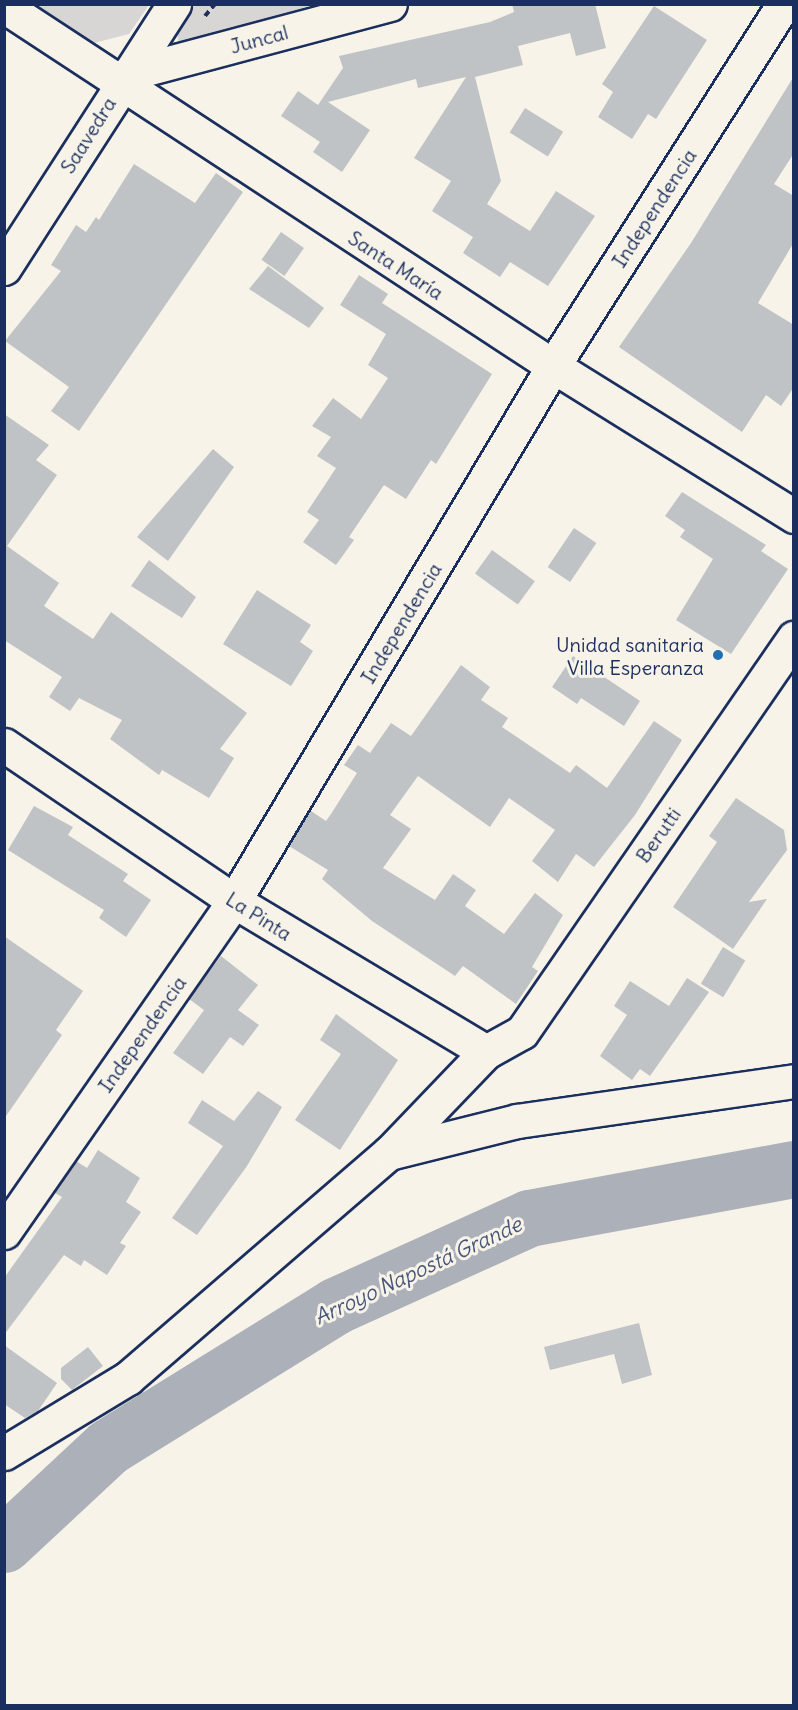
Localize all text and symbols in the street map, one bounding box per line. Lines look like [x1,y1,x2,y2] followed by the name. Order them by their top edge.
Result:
[227,20,291,58] street label: Juncal
[55,92,121,178] street label: Saavedra
[607,144,701,272] street label: Independencia
[344,225,448,305] street label: Santa María
[356,558,446,688] street label: Independencia
[556,632,704,679] place label: Unidad sanitaria Villa Esperanza
[709,646,727,664] marker: Unidad sanitaria Villa Esperanza
[630,803,686,867] street label: Berutti
[222,886,296,946] street label: La Pinta
[93,971,191,1097] street label: Independencia
[310,1212,526,1330] water label: Arroyo Napostá Grande

